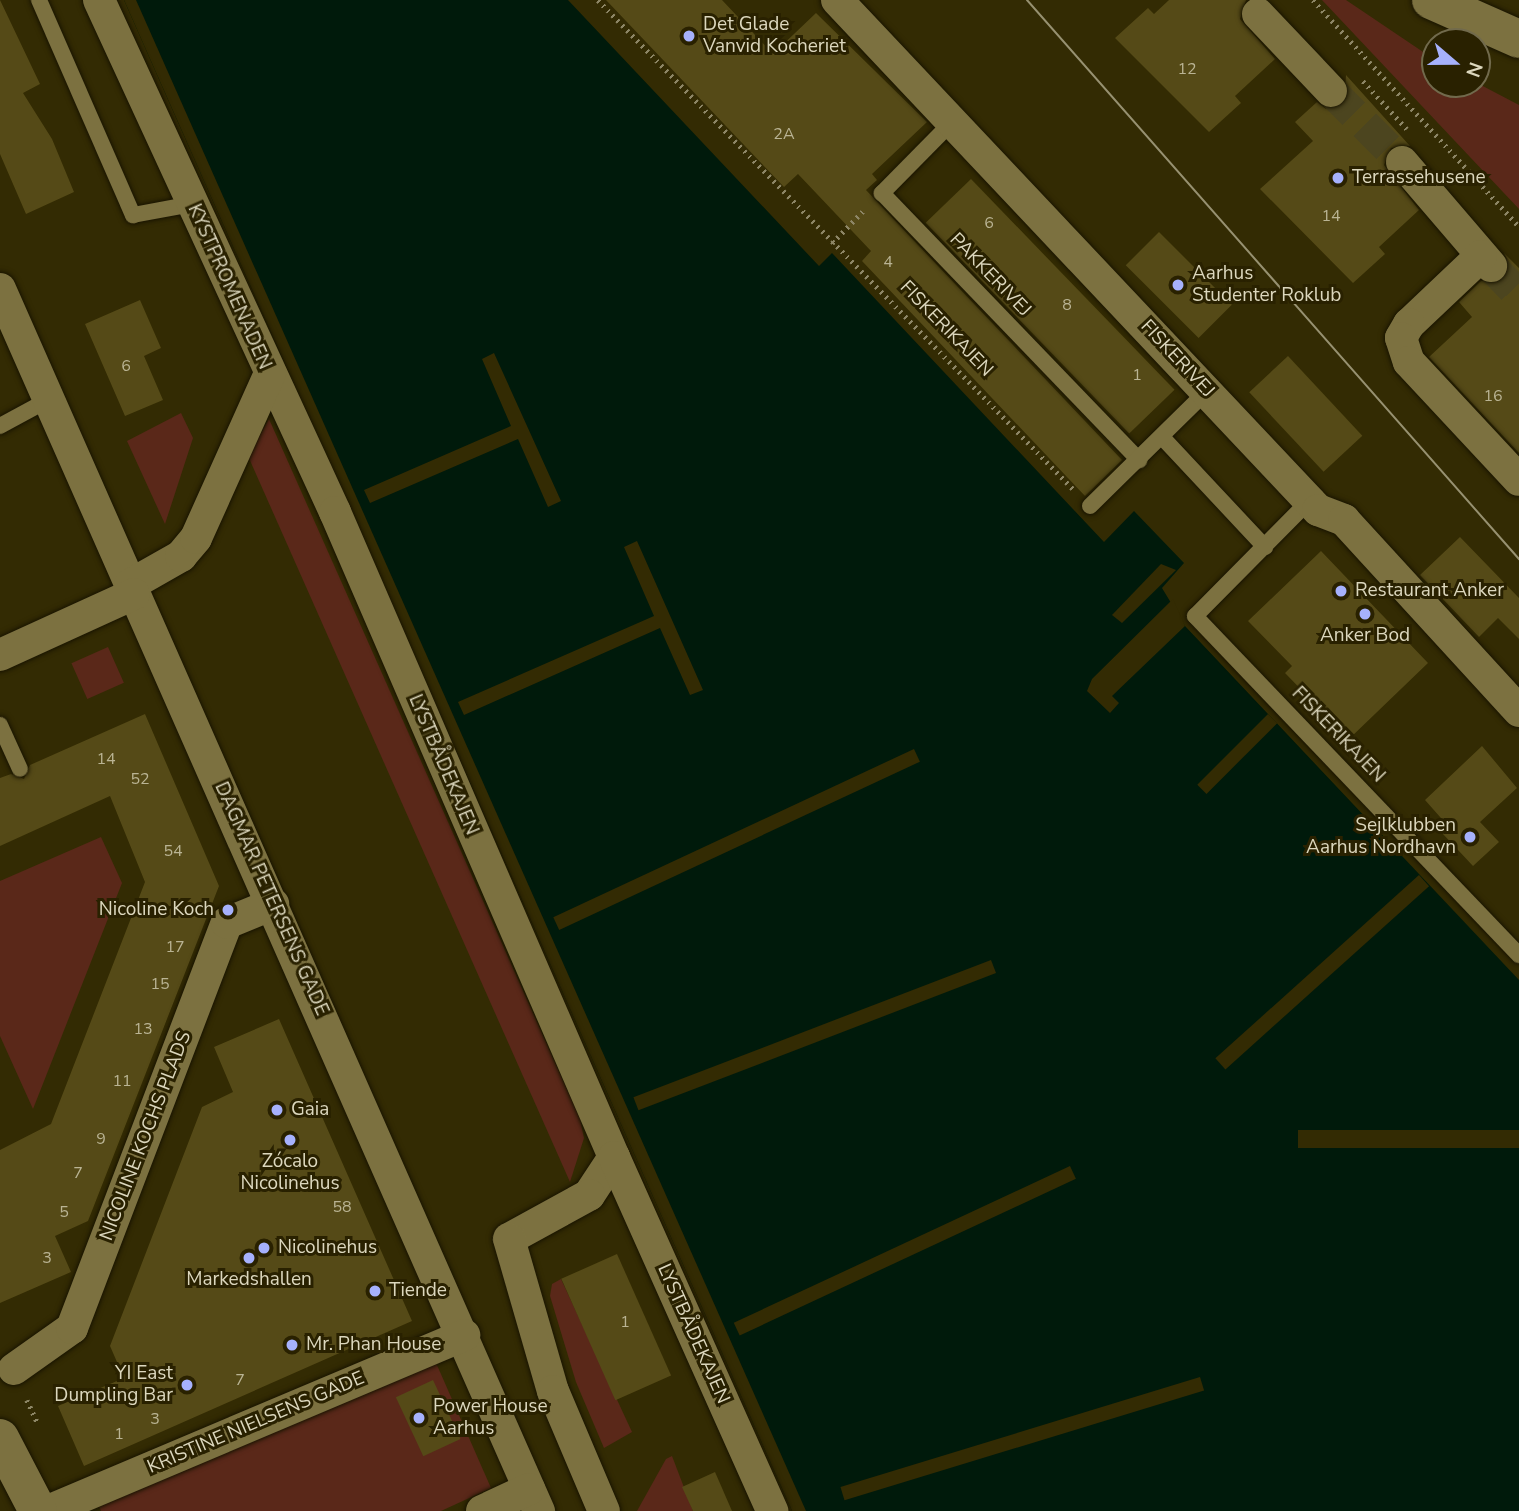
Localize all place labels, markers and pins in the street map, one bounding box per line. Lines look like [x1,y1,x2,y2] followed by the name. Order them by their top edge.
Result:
[703,14,846,58] place label: Det Glade Vanvid Kocheriet
[681,28,697,44] marker: Det Glade Vanvid Kocheriet
[1352,167,1486,189] place label: Terrassehusene
[1330,170,1346,186] marker: Terrassehusene
[1192,263,1341,307] place label: Aarhus Studenter Roklub
[1170,277,1186,293] marker: Aarhus Studenter Roklub
[1355,580,1504,602] place label: Restaurant Anker
[1333,583,1349,599] marker: Restaurant Anker
[1357,606,1373,622] marker: Anker Bod
[1320,625,1410,647] place label: Anker Bod
[1306,815,1456,859] place label: Sejlklubben Aarhus Nordhavn
[1462,829,1478,845] marker: Sejlklubben Aarhus Nordhavn
[99,899,214,921] place label: Nicoline Koch
[220,902,236,918] marker: Nicoline Koch
[291,1099,329,1121] place label: Gaia
[269,1102,285,1118] marker: Gaia
[282,1132,298,1148] marker: Zócalo Nicolinehus
[240,1151,340,1195] place label: Zócalo Nicolinehus
[278,1237,377,1259] place label: Nicolinehus
[256,1240,272,1256] marker: Nicolinehus
[241,1250,257,1266] marker: Markedshallen
[186,1269,312,1291] place label: Markedshallen
[389,1280,447,1302] place label: Tiende
[367,1283,383,1299] marker: Tiende
[306,1334,441,1356] place label: Mr. Phan House
[284,1337,300,1353] marker: Mr. Phan House
[54,1363,173,1407] place label: YI East Dumpling Bar
[179,1377,195,1393] marker: YI East Dumpling Bar
[433,1396,548,1440] place label: Power House Aarhus
[411,1410,427,1426] marker: Power House Aarhus

